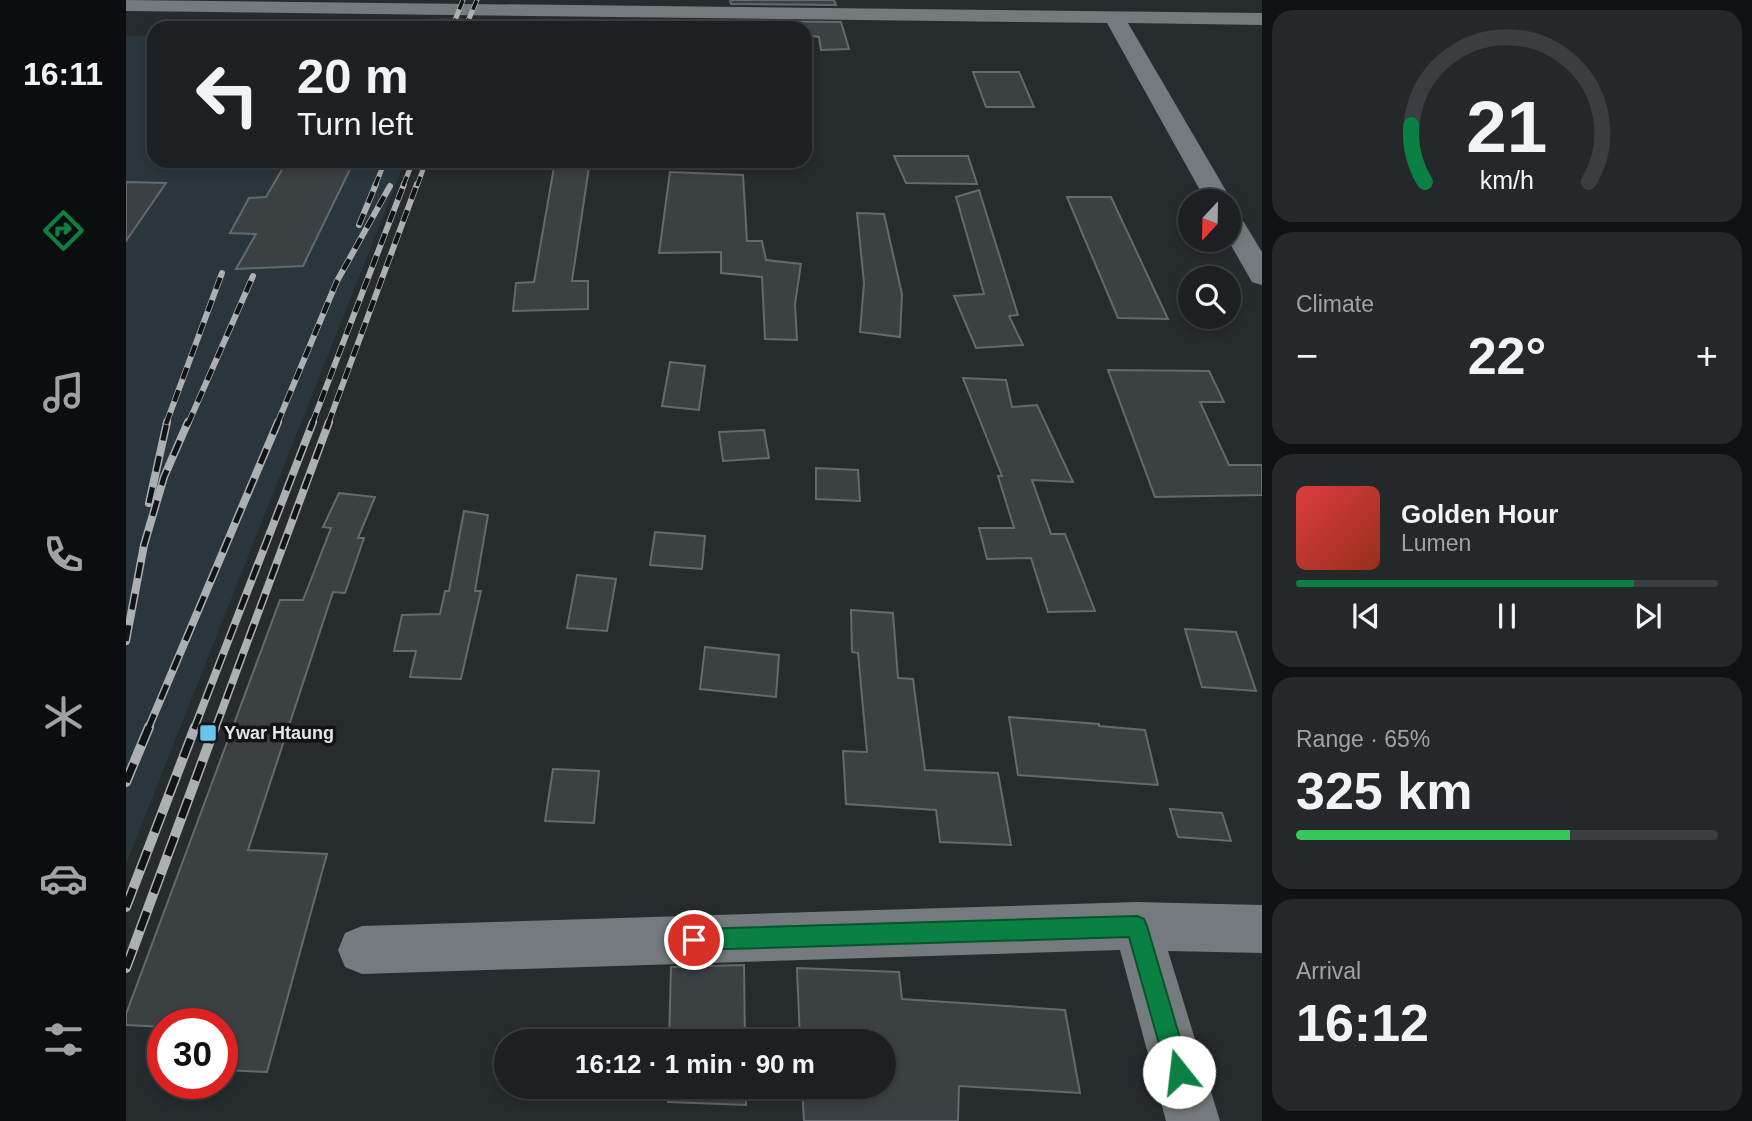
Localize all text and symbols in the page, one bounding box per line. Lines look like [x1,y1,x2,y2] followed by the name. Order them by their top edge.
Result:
[182,49,273,140] icon: left
[297,49,409,103] text: 20 m
[23,56,103,92] text: 16:11
[1467,86,1547,167] text: 21
[297,106,413,142] text: Turn left
[1480,166,1534,194] text: km/h
[1178,189,1241,252] north arrow
[1178,189,1241,329] map controls
[39,206,88,255] icon: directions
[1178,266,1241,329] button: search
[1296,291,1374,317] text: Climate
[1468,327,1546,385] text: 22°
[1296,335,1318,377] text: −
[1696,335,1718,377] text: +
[39,368,88,417] icon: music
[1401,499,1558,529] text: Golden Hour
[39,530,88,579] icon: phone
[1401,530,1471,556] text: Lumen
[1347,597,1385,635] icon: previous
[1488,597,1526,635] icon: pause
[1629,597,1667,635] icon: next
[39,692,88,741] icon: climate
[198,723,218,743] marker: Ywar Htaung
[224,723,334,743] place label: Ywar Htaung
[1296,726,1430,752] text: Range · 65%
[1296,762,1472,820] text: 325 km
[39,854,88,903] icon: car
[664,910,724,970] pin
[675,921,713,959] icon: arrive
[1296,958,1361,984] text: Arrival
[1296,994,1429,1052] text: 16:12
[147,1008,238,1099] speed limit sign: 30
[39,1015,88,1064] icon: filters
[1142,1035,1216,1109] position arrow
[575,1049,815,1079] text: 16:12 · 1 min · 90 m

